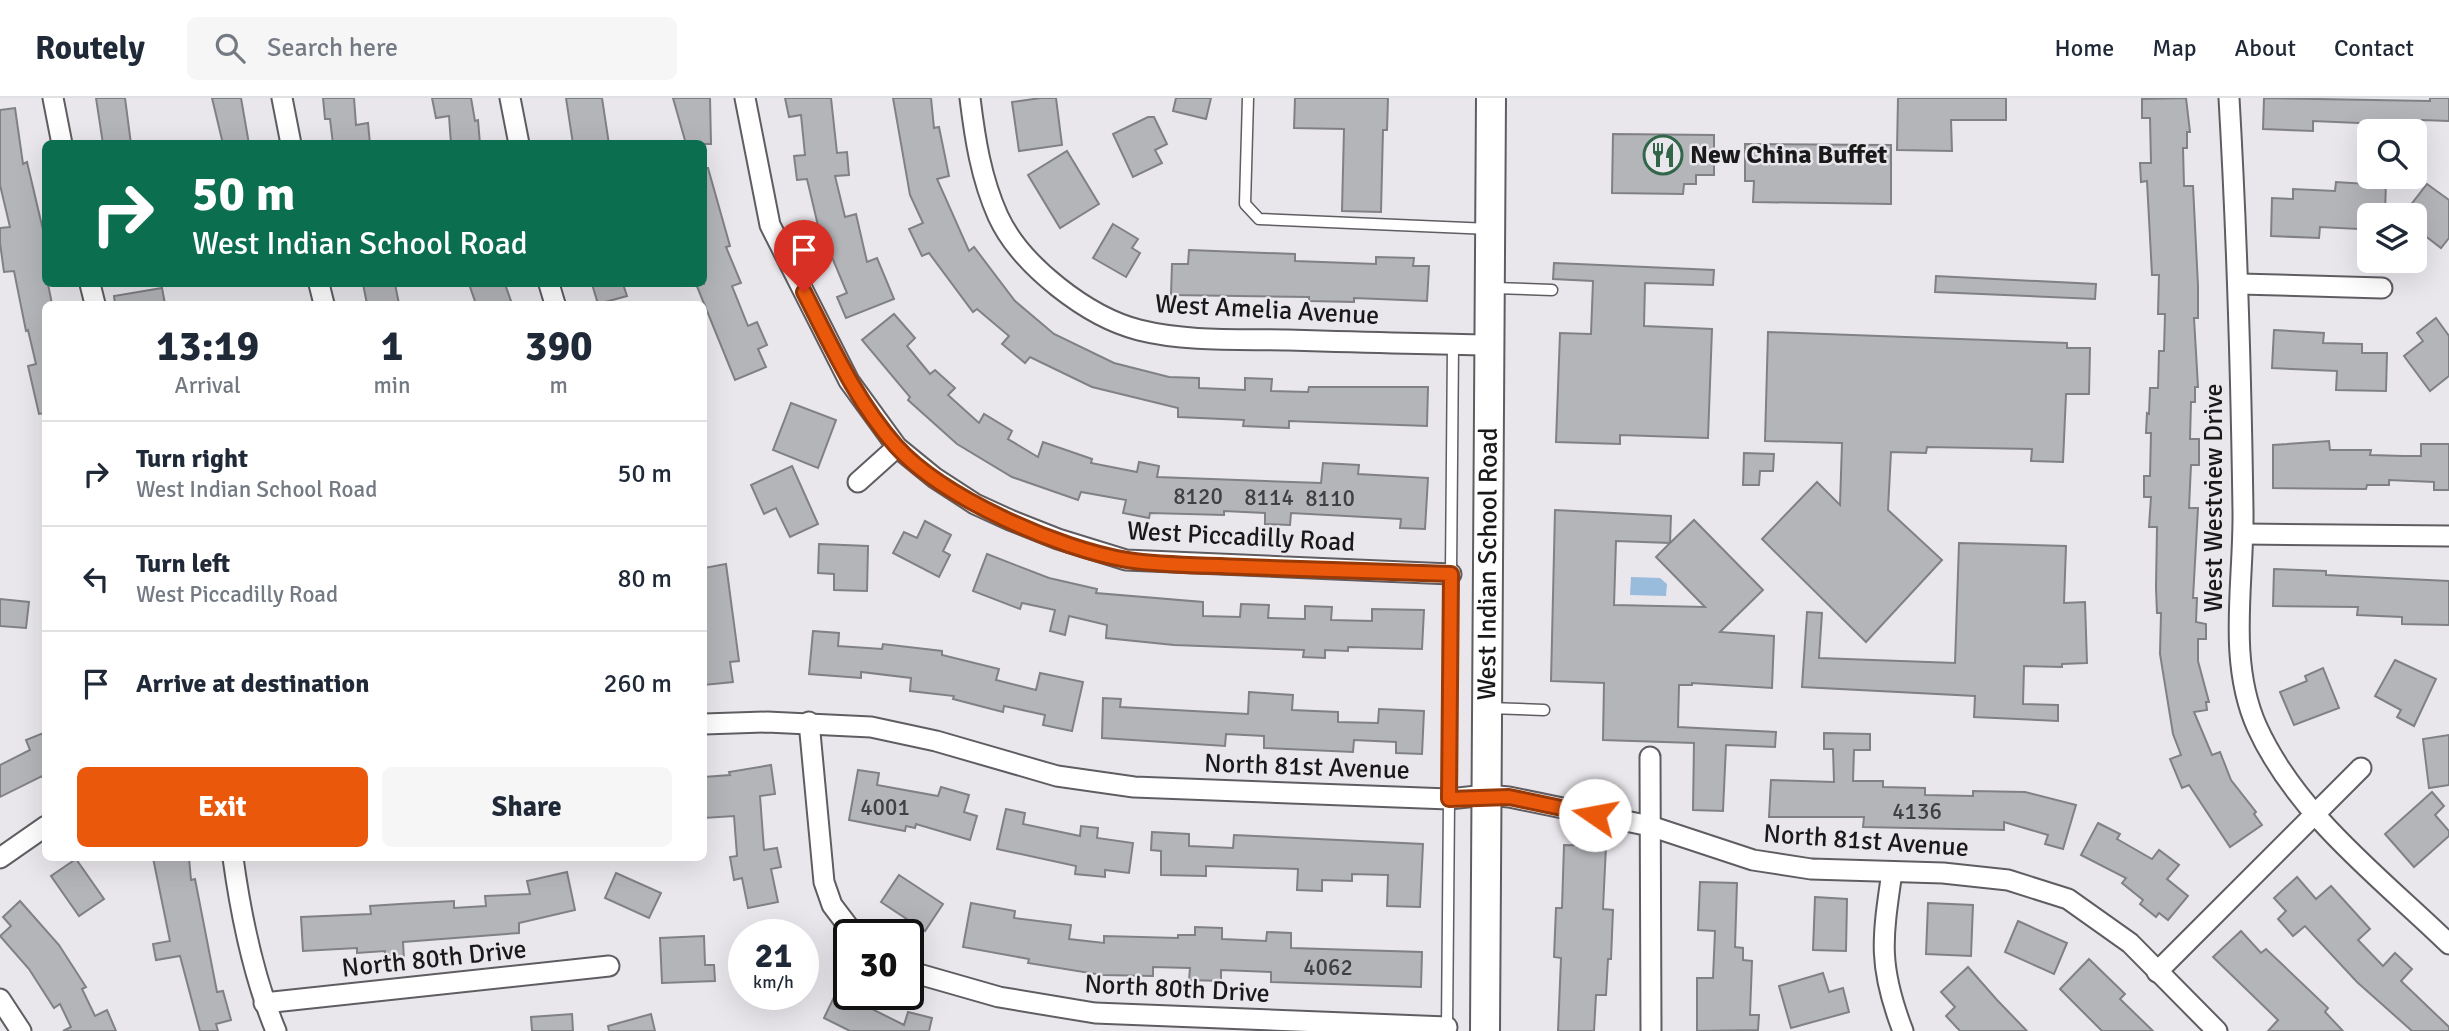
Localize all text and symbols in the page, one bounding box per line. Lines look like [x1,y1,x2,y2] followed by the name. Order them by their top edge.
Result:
[187,17,677,80] search box
[35,28,145,69] text: Routely
[211,29,249,67] icon: search
[267,32,398,64] text: Search here
[2054,33,2114,63] text: Home
[2152,33,2197,63] text: Map
[2235,33,2296,63] text: About
[2334,33,2414,63] text: Contact
[2357,119,2427,273] map controls
[2357,119,2427,189] button: search
[1642,134,1684,176] restaurant icon: New China Buffet
[1690,139,1888,171] place label: New China Buffet
[192,164,295,224] text: 50 m
[77,168,168,259] icon: right
[2357,203,2427,273] button: layers
[774,220,834,292] pin
[192,224,528,263] text: West Indian School Road
[785,231,823,269] icon: arrive
[1154,288,1380,332] street label: West Amelia Avenue
[156,321,259,372] text: 13:19
[381,321,403,372] text: 1
[525,321,593,372] text: 390
[175,371,241,400] text: Arrival
[373,371,411,400] text: min
[550,371,568,400] text: m
[2198,383,2230,613] street label: West Westview Drive
[1471,427,1505,701] street label: West Indian School Road
[136,443,248,475] text: Turn right
[77,455,115,493] icon: right
[617,458,672,490] text: 50 m
[136,475,377,504] text: West Indian School Road
[1173,482,1223,511] house number: 8120
[1244,483,1294,512] house number: 8114
[1305,484,1355,513] house number: 8110
[1126,515,1356,559] street label: West Piccadilly Road
[136,548,230,580] text: Turn left
[77,560,115,598] icon: left
[617,563,672,595] text: 80 m
[136,580,338,609] text: West Piccadilly Road
[77,665,115,703] icon: arrive
[136,668,369,700] text: Arrive at destination
[603,668,672,700] text: 260 m
[1204,747,1410,787] street label: North 81st Avenue
[77,767,368,847] button: Exit
[382,767,672,847] button: Share
[1558,778,1632,852] position arrow
[860,793,910,822] house number: 4001
[1892,797,1942,826] house number: 4136
[1762,818,1970,864] street label: North 81st Avenue
[833,919,924,1010] speed limit sign: 30
[340,933,528,985] street label: North 80th Drive
[755,934,792,977] text: 21
[1303,953,1353,982] house number: 4062
[1084,968,1270,1010] street label: North 80th Drive
[753,971,794,993] text: km/h

